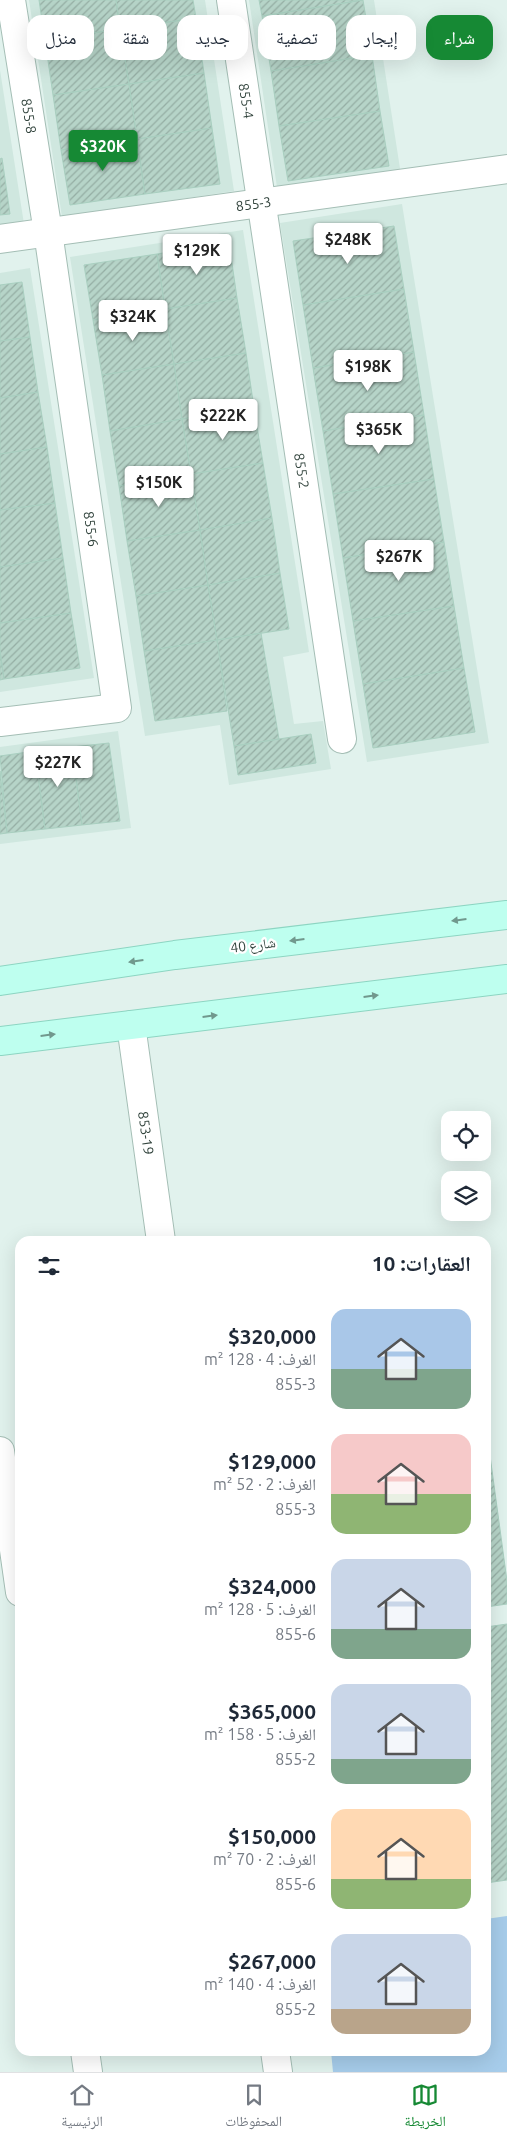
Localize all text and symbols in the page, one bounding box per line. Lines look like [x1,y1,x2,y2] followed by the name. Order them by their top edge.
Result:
[27,15,94,60] chip: منزل
[104,15,167,60] chip: شقة
[177,15,248,60] chip: جديد
[258,15,336,60] chip: تصفية
[346,15,416,60] chip: إيجار
[426,15,493,60] chip: شراء
[236,82,257,120] street label: 855-4
[18,97,40,135] street label: 855-8
[68,130,138,172] pin: $320K
[80,137,126,155] text: $320K
[235,194,272,214] street label: 855-3
[313,222,383,265] pin: $248K
[325,230,371,248] text: $248K
[162,234,232,276] pin: $129K
[174,241,220,259] text: $129K
[98,300,168,342] pin: $324K
[110,307,156,325] text: $324K
[333,350,403,392] pin: $198K
[345,357,391,375] text: $198K
[188,398,258,441] pin: $222K
[200,406,246,424] text: $222K
[344,412,414,455] pin: $365K
[356,420,402,438] text: $365K
[291,452,312,490] street label: 855-2
[124,466,194,508] pin: $150K
[136,473,182,491] text: $150K
[81,510,101,548] street label: 855-6
[364,540,434,582] pin: $267K
[376,547,422,565] text: $267K
[23,746,93,788] pin: $227K
[35,753,81,771] text: $227K
[450,916,466,924] one-way arrow
[229,934,277,958] street label: شارع 40
[289,936,305,944] one-way arrow
[128,957,144,965] one-way arrow
[363,992,379,1000] one-way arrow
[202,1011,218,1019] one-way arrow
[41,1031,57,1039] one-way arrow
[135,1110,157,1156] street label: 853-19
[441,1111,491,1221] map controls
[441,1111,491,1161] button: locate
[441,1171,491,1221] button: layers
[372,1251,471,1275] text: العقارات: 10
[35,1252,63,1280] icon: filters
[228,1324,316,1348] text: $320,000
[371,1329,431,1389] icon: home
[204,1350,316,1368] text: الغرف: 4 · 128 m²
[275,1375,316,1393] text: 855-3
[228,1449,316,1473] text: $129,000
[371,1454,431,1514] icon: home
[213,1475,316,1493] text: الغرف: 2 · 52 m²
[275,1500,316,1518] text: 855-3
[228,1574,316,1598] text: $324,000
[371,1579,431,1639] icon: home
[204,1600,316,1618] text: الغرف: 5 · 128 m²
[275,1625,316,1643] text: 855-6
[228,1699,316,1723] text: $365,000
[371,1704,431,1764] icon: home
[204,1725,316,1743] text: الغرف: 5 · 158 m²
[275,1750,316,1768] text: 855-2
[228,1824,316,1848] text: $150,000
[371,1829,431,1889] icon: home
[213,1850,316,1868] text: الغرف: 2 · 70 m²
[275,1875,316,1893] text: 855-6
[228,1949,316,1973] text: $267,000
[371,1954,431,2014] icon: home
[204,1975,316,1993] text: الغرف: 4 · 140 m²
[275,2000,316,2018] text: 855-2
[61,2081,103,2135] tab: الرئيسية
[225,2081,282,2135] tab: المحفوظات
[405,2081,446,2135] tab: الخريطة

